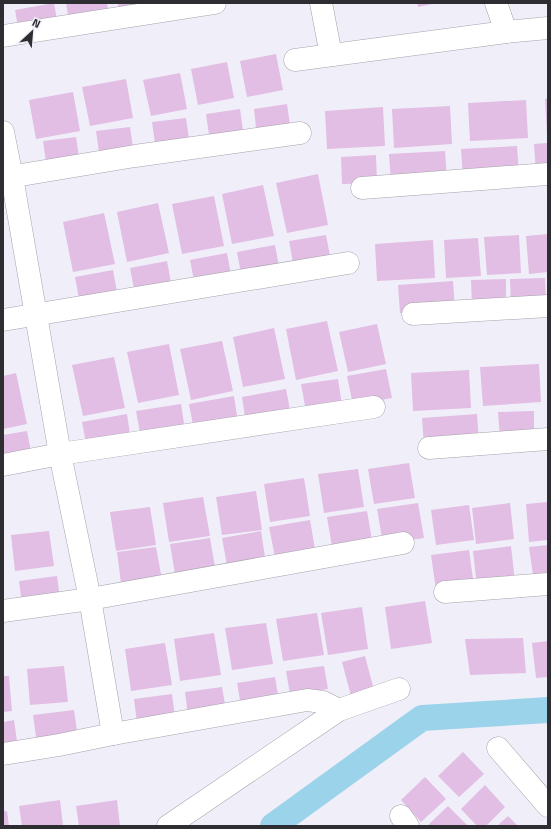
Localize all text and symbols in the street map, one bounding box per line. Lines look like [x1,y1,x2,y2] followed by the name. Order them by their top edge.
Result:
[12,12,52,52] north arrow
[29,14,43,32] text: N

